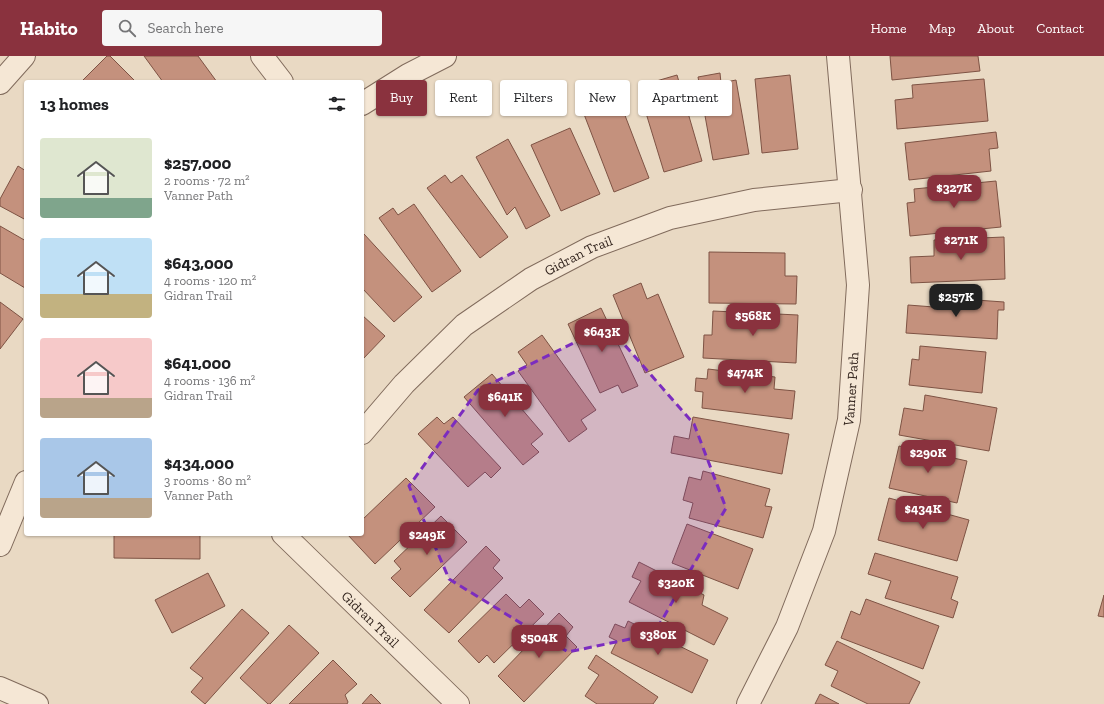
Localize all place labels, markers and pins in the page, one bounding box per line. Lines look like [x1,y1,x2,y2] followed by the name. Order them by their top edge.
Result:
[926,175,982,209] pin: $327K
[933,227,989,261] pin: $271K
[928,284,984,318] pin: $257K
[725,303,781,337] pin: $568K
[574,319,630,353] pin: $643K
[717,360,773,394] pin: $474K
[477,384,533,418] pin: $641K
[900,440,956,474] pin: $290K
[895,496,951,530] pin: $434K
[399,522,455,556] pin: $249K
[648,570,704,604] pin: $320K
[630,622,686,656] pin: $380K
[511,625,567,659] pin: $504K

